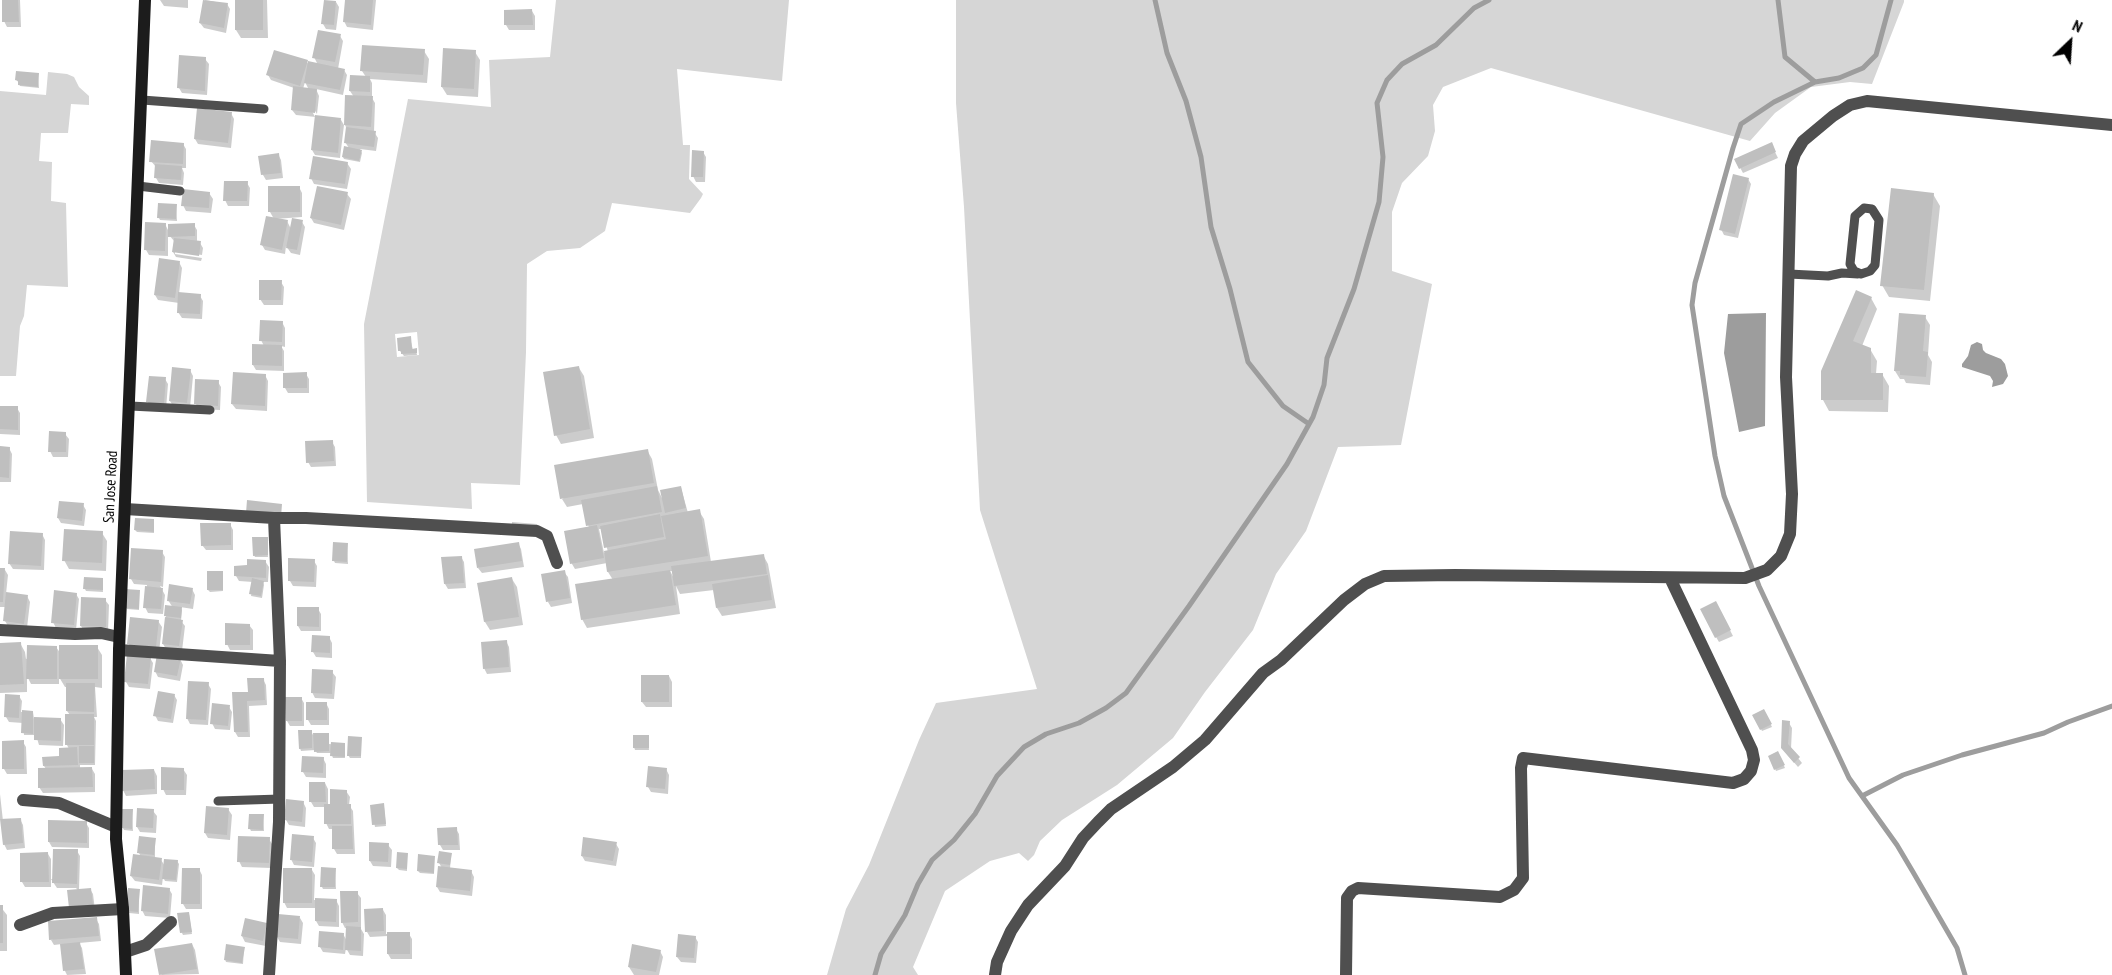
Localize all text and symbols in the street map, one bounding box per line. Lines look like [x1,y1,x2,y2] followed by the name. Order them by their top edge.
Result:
[2040,12,2100,72] north arrow
[2069,15,2086,37] text: N
[100,450,122,524] street label: San Jose Road

